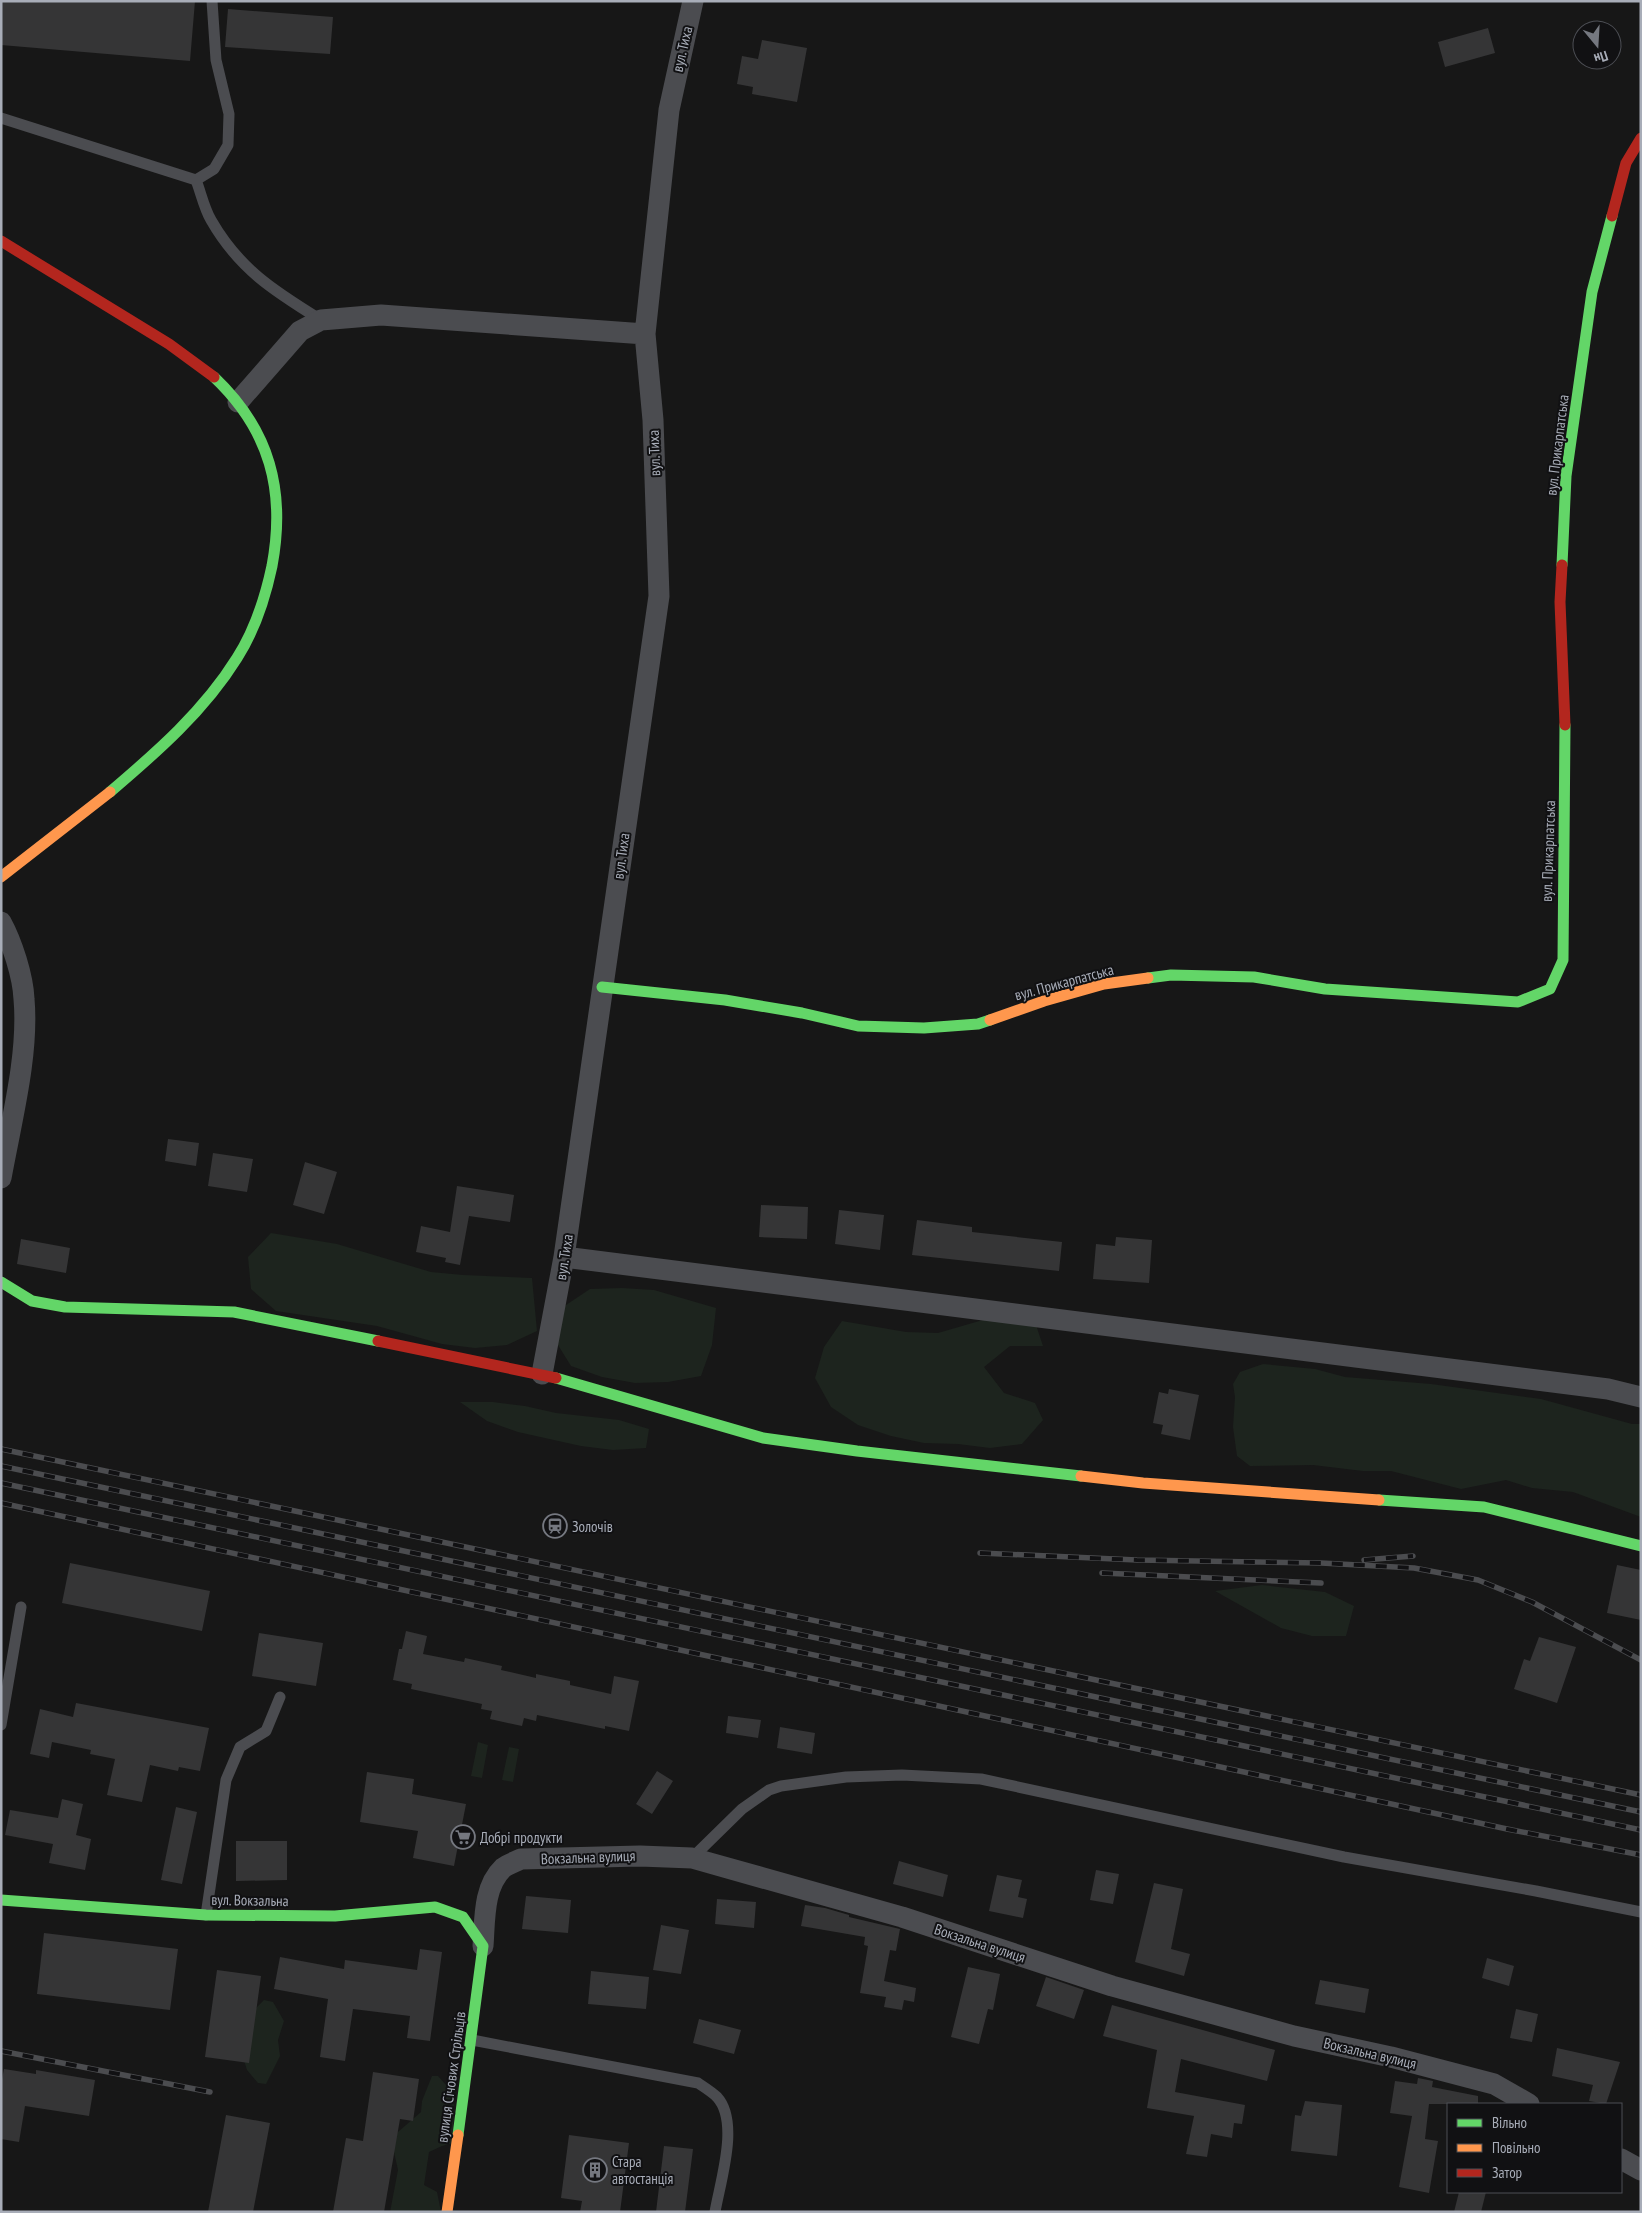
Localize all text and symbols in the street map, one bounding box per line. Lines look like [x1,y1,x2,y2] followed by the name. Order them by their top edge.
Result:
[1572,20,1622,70] north arrow
[668,24,696,74] street label: вул. Тиха
[1592,47,1610,68] text: Пн
[1541,393,1573,497] street label: вул. Прикарпатська
[644,430,664,476] street label: вул. Тиха
[1537,800,1559,902] street label: вул. Прикарпатська
[608,832,634,880] street label: вул. Тиха
[1012,960,1116,1004] street label: вул. Прикарпатська
[551,1233,577,1281] street label: вул. Тиха
[542,1513,568,1539] station icon: Золочів
[572,1517,613,1536] place label: Золочів
[450,1824,476,1850] supermarket icon: Добрі продукти
[480,1828,563,1847] place label: Добрі продукти
[540,1846,636,1868] street label: Вокзальна вулиця
[211,1890,289,1910] street label: вул. Вокзальна
[932,1919,1028,1967] street label: Вокзальна вулиця
[432,2010,470,2144] street label: вулиця Січових Стрільців
[1322,2033,1418,2073] street label: Вокзальна вулиця
[1447,2103,1622,2193] legend
[1492,2113,1527,2132] text: Вільно
[1492,2138,1540,2157] text: Повільно
[612,2152,674,2188] place label: Стара автостанція
[582,2157,608,2183] building icon: Стара автостанція
[1492,2163,1522,2182] text: Затор

